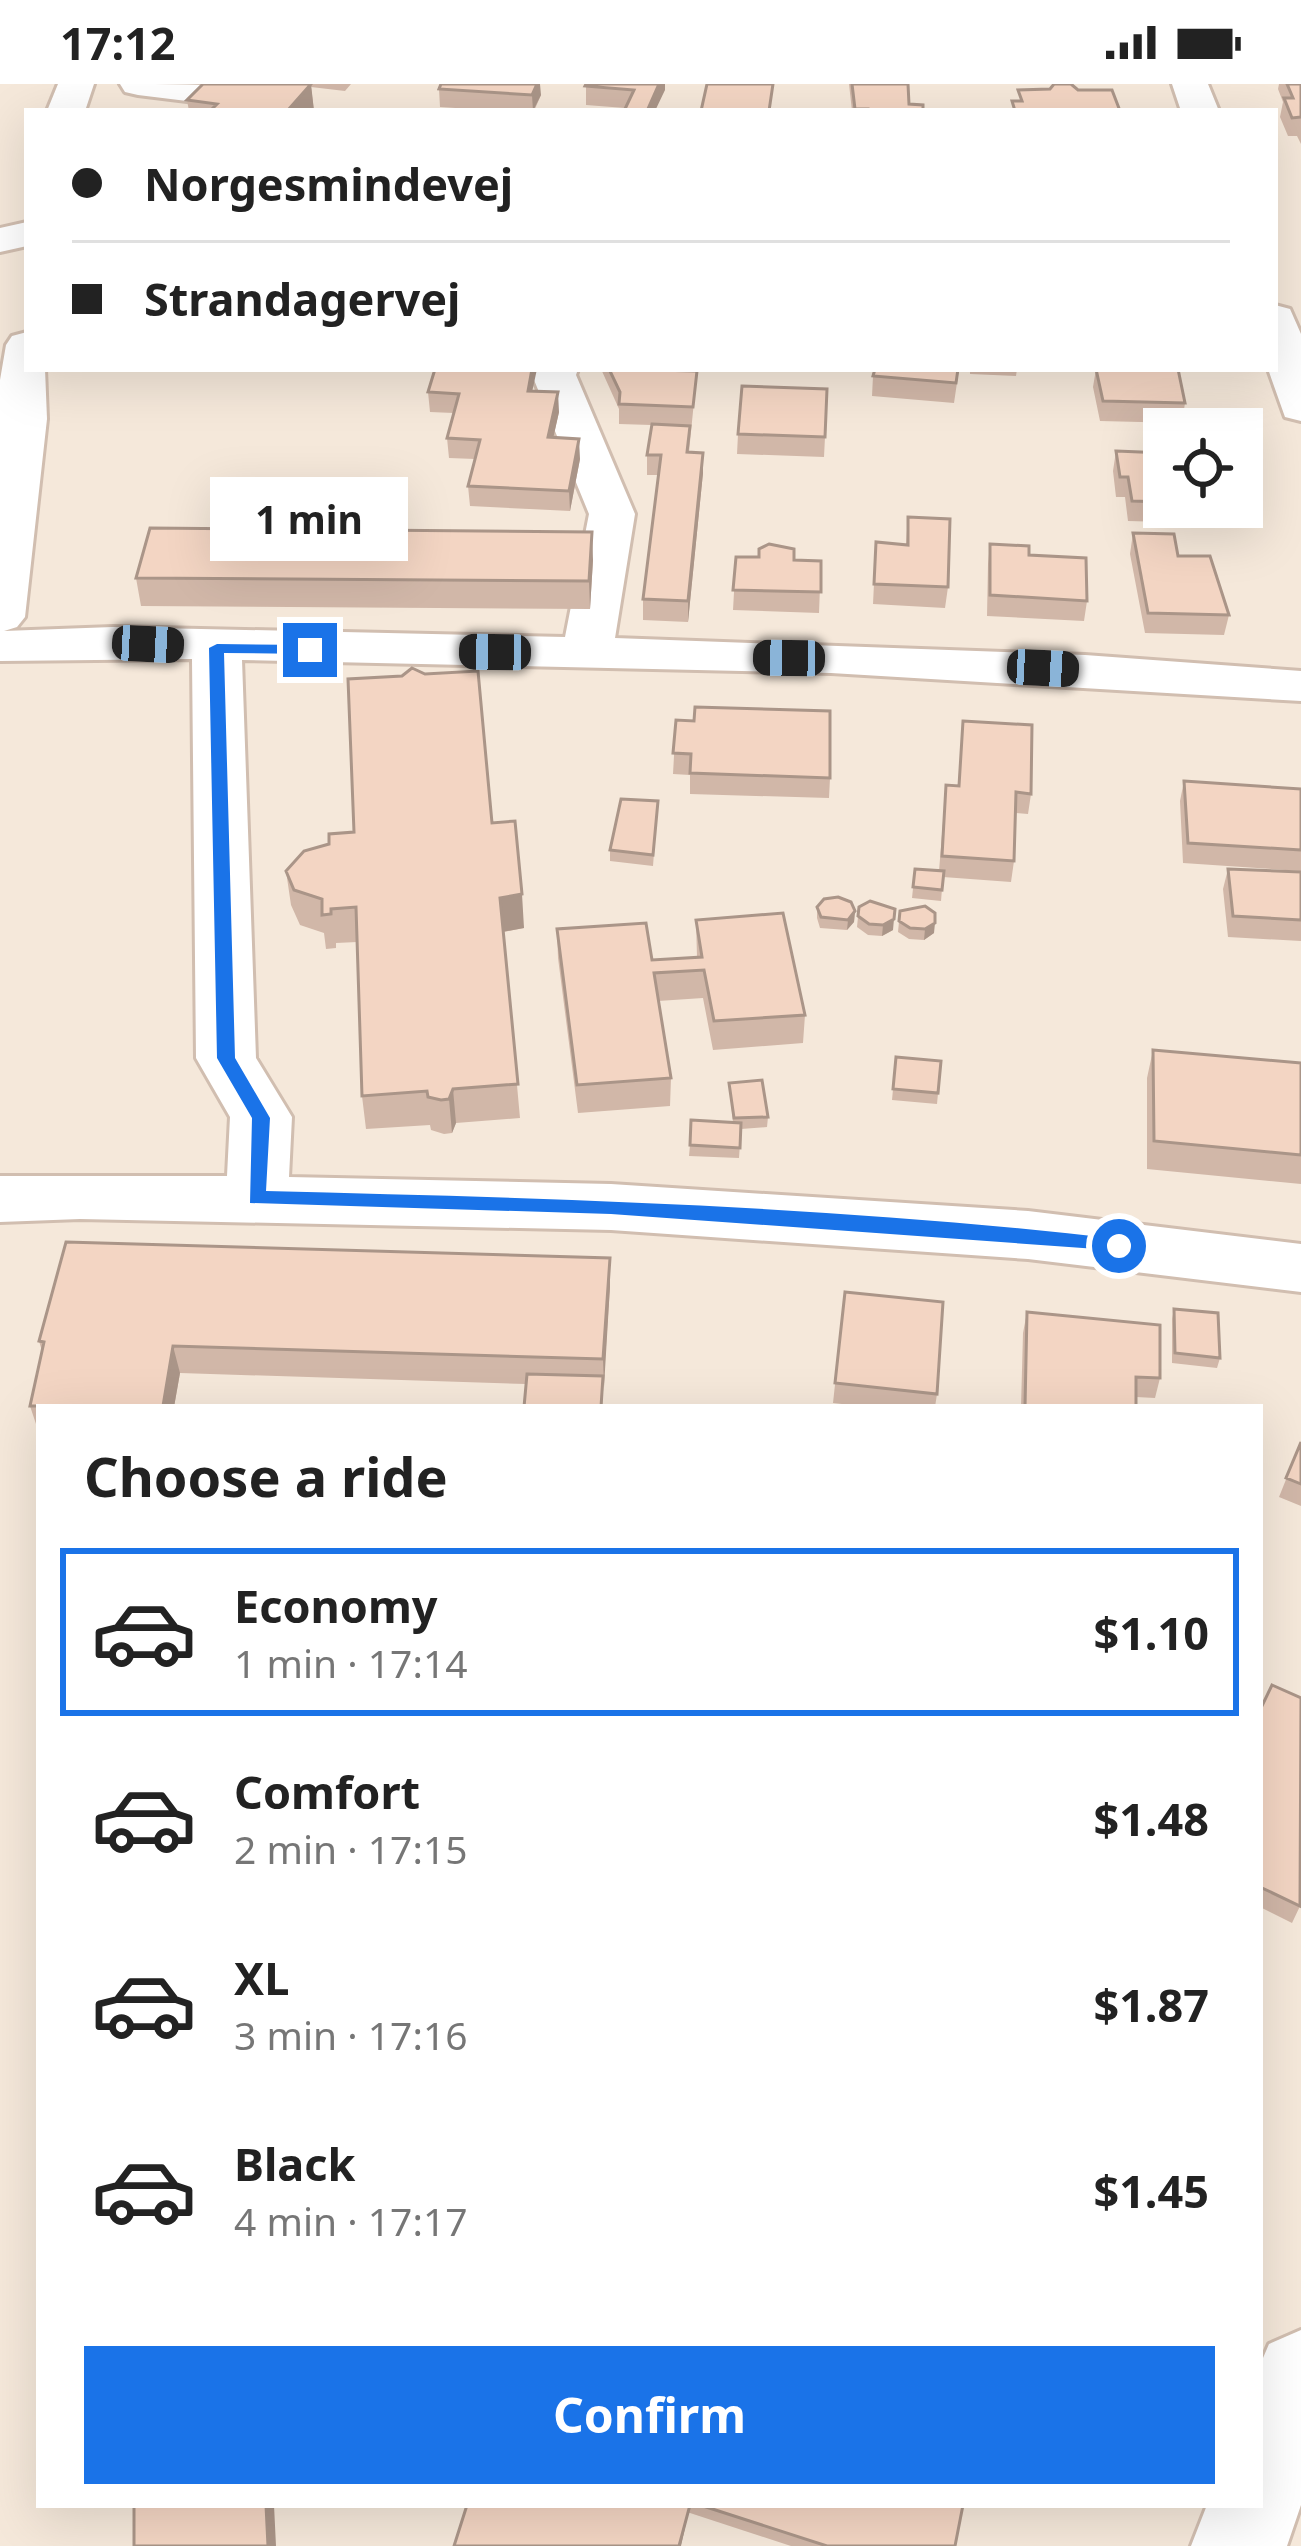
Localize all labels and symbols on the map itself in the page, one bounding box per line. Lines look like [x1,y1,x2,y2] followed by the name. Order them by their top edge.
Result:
[211,476,409,560] callout: 1 min
[283,623,337,677] route end
[111,624,185,664] car
[459,633,531,671] car
[753,639,825,677] car
[1006,648,1080,688] car
[1092,1219,1146,1273] route start

